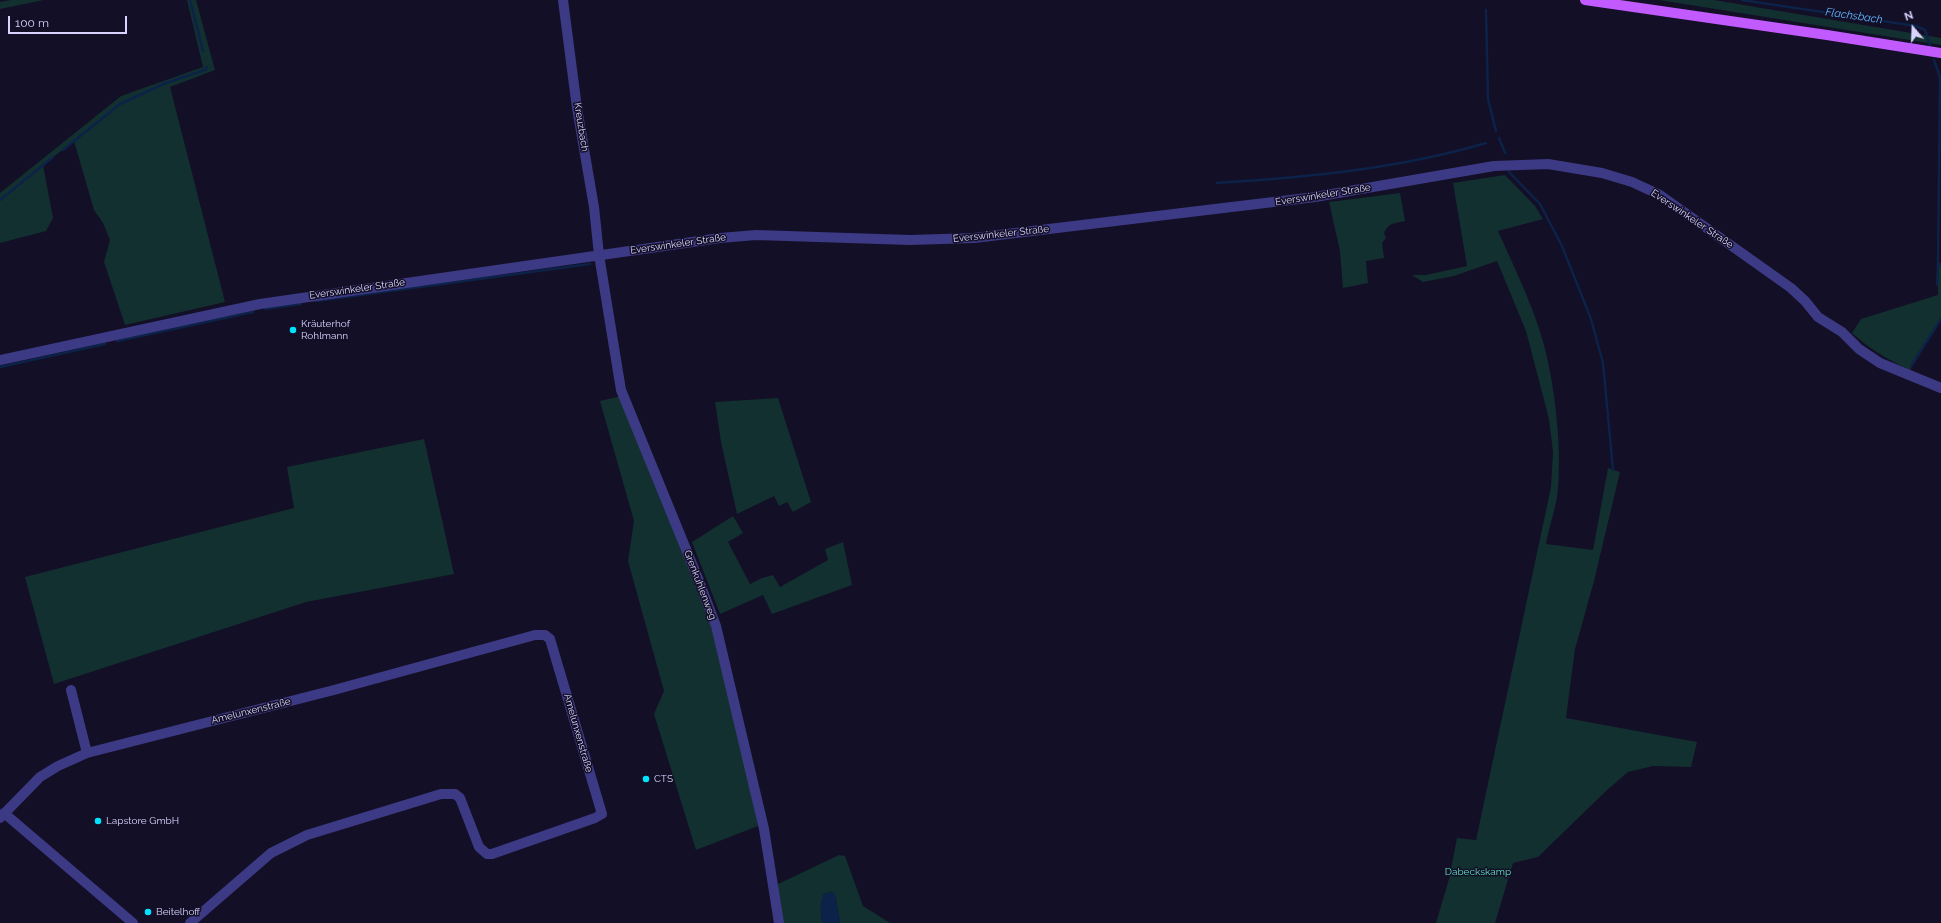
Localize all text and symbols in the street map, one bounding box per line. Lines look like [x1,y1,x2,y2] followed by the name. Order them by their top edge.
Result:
[1824,5,1884,27] water label: Flachsbach
[10,8,129,34] scale bar
[1893,8,1933,48] north arrow
[1903,9,1915,24] text: N
[15,16,49,30] text: 100 m
[571,102,591,152] street label: Kreuzbach
[1274,182,1372,208] street label: Everswinkeler Straße
[1649,187,1735,251] street label: Everswinkeler Straße
[952,223,1050,245] street label: Everswinkeler Straße
[629,231,727,257] street label: Everswinkeler Straße
[308,276,406,302] street label: Everswinkeler Straße
[301,318,350,342] place label: Kräuterhof Rohlmann
[288,325,298,335] marker: Kräuterhof Rohlmann
[681,548,719,622] street label: Grenkuhlenweg
[561,692,595,774] street label: Amelunxenstraße
[210,695,292,727] street label: Amelunxenstraße
[654,773,673,785] place label: CTS
[641,774,651,784] marker: CTS
[106,815,179,827] place label: Lapstore GmbH
[93,816,103,826] marker: Lapstore GmbH
[1445,866,1511,878] park label: Dabeckskamp
[156,906,200,918] place label: Beitelhoff
[143,907,153,917] marker: Beitelhoff

